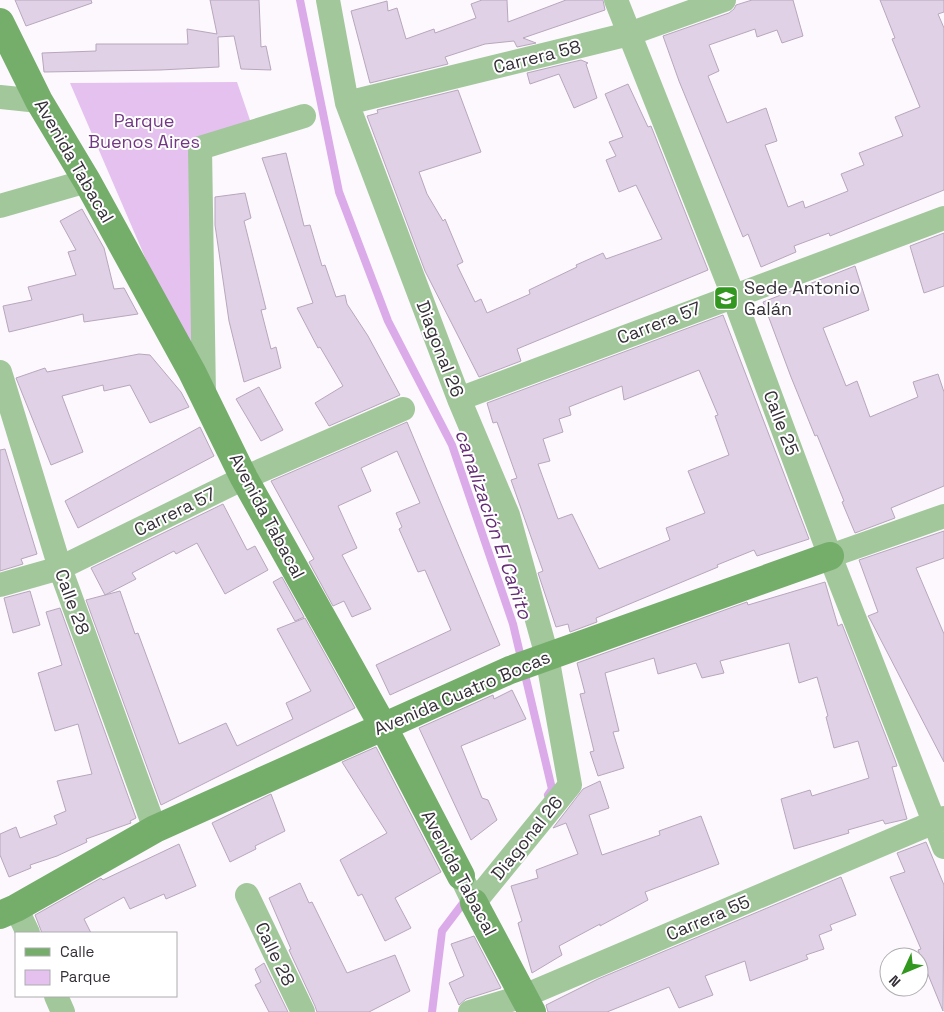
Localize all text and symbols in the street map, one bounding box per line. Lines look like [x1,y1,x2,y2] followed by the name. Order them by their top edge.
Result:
[491,35,583,78] street label: Carrera 58
[30,95,119,227] street label: Avenida Tabacal
[88,109,200,153] park label: Parque Buenos Aires
[744,276,860,320] place label: Sede Antonio Galán
[713,285,739,311] school or university icon: Sede Antonio Galán
[614,296,704,349] street label: Carrera 57
[412,297,469,400] street label: Diagonal 26
[759,387,804,459] street label: Calle 25
[449,426,538,623] water label: canalización El Cañito
[225,449,310,583] street label: Avenida Tabacal
[130,482,219,541] street label: Carrera 57
[50,566,95,638] street label: Calle 28
[370,645,553,740] street label: Avenida Cuatro Bocas
[486,791,567,884] street label: Diagonal 26
[417,806,502,940] street label: Avenida Tabacal
[662,890,753,945] street label: Carrera 55
[250,918,301,989] street label: Calle 28
[15,932,178,997] legend
[60,942,95,961] text: Calle
[879,947,929,997] north arrow
[60,967,111,986] text: Parque
[885,971,904,991] text: N

